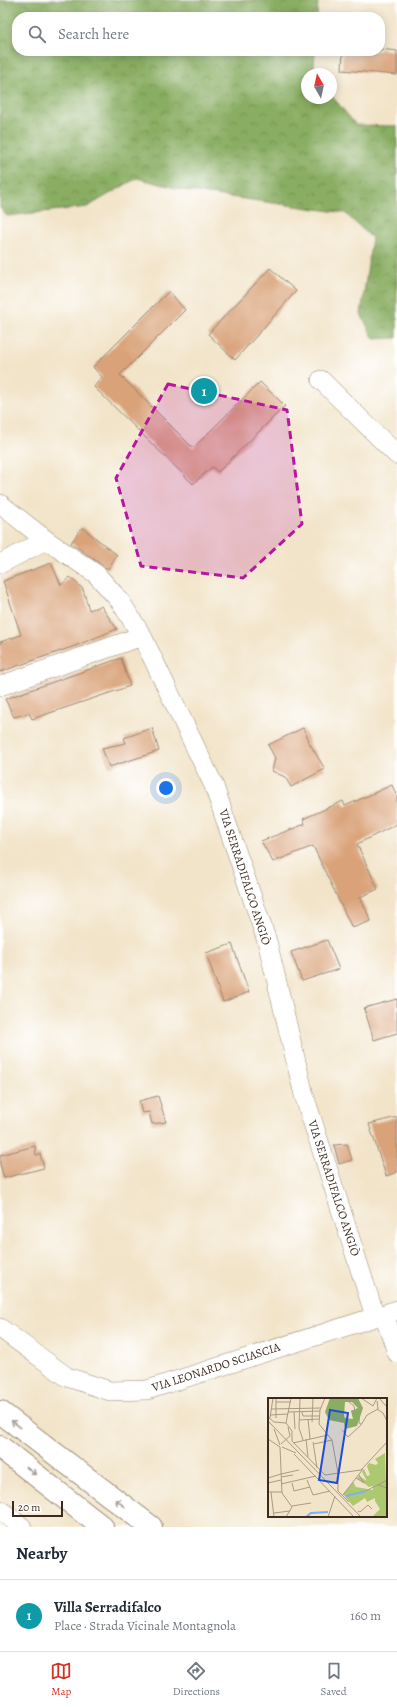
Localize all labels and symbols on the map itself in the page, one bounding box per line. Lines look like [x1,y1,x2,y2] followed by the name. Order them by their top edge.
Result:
[301,68,337,104] north arrow
[191,376,217,406] pin: 1
[156,778,176,798] your location
[215,806,275,947] street label: VIA SERRADIFALCO ANGIÒ
[304,1117,364,1258] street label: VIA SERRADIFALCO ANGIÒ
[149,1338,283,1396] street label: VIA LEONARDO SCIASCIA
[268,1398,387,1517] inset map
[11,1420,22,1429] one-way arrow
[25,1467,36,1475] one-way arrow
[12,1499,63,1518] scale bar
[114,1499,125,1508] one-way arrow

